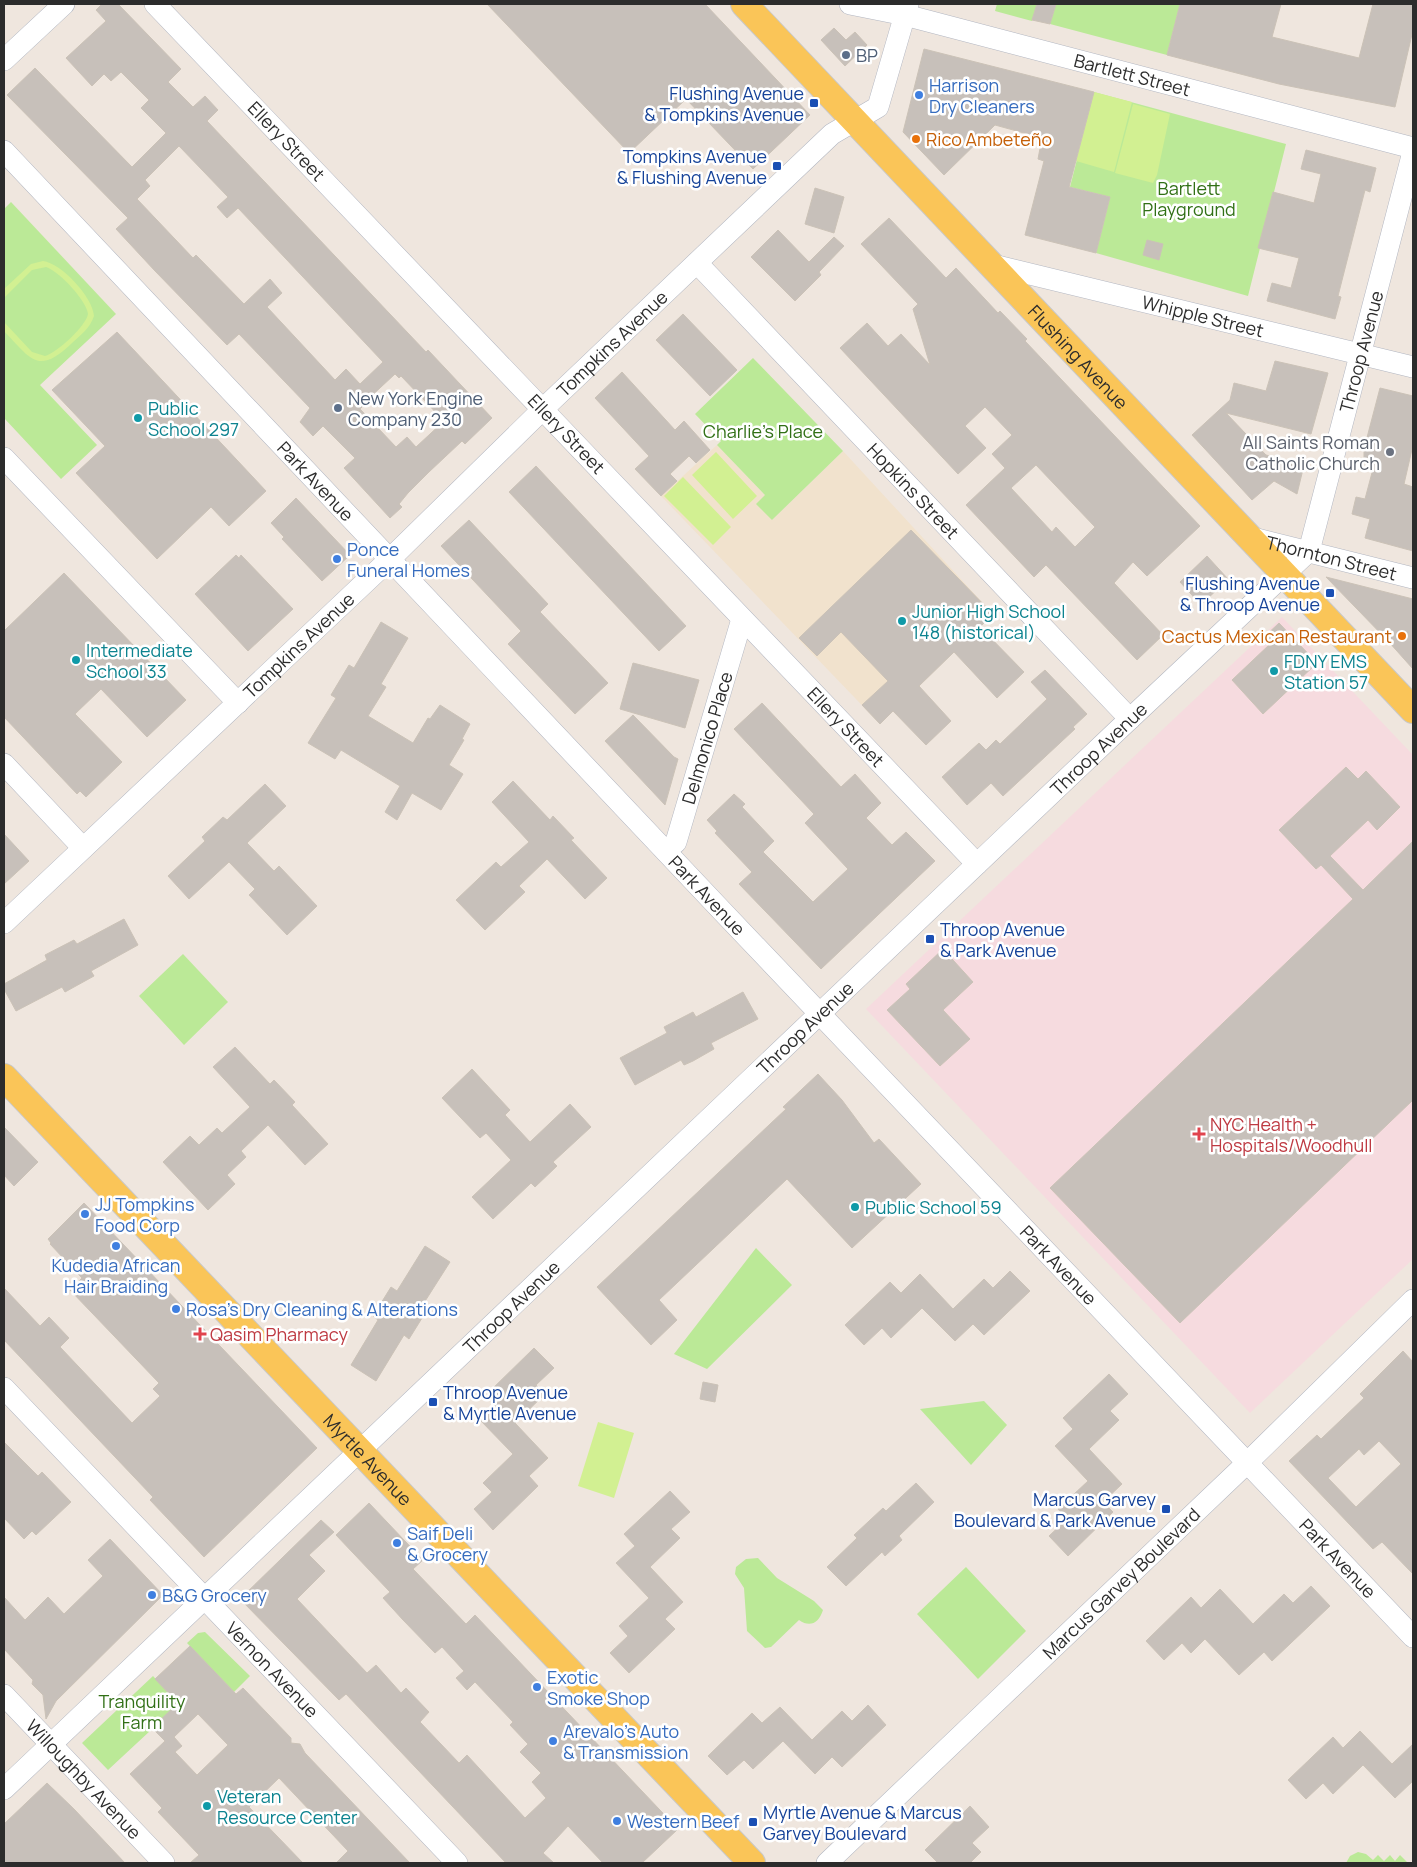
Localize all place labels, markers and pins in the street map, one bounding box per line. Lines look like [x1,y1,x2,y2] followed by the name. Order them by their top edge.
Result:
[856,43,878,67] place label: BP
[840,49,852,61] marker: BP
[929,73,1035,118] place label: Harrison Dry Cleaners
[644,81,804,126] place label: Flushing Avenue & Tompkins Avenue
[913,89,925,101] marker: Harrison Dry Cleaners
[808,97,820,109] marker: Flushing Avenue & Tompkins Avenue
[926,127,1052,151] place label: Rico Ambeteño
[910,133,922,145] marker: Rico Ambeteño
[617,144,767,189] place label: Tompkins Avenue & Flushing Avenue
[771,160,783,172] marker: Tompkins Avenue & Flushing Avenue
[348,386,483,431] place label: New York Engine Company 230
[148,396,239,441] place label: Public School 297
[332,402,344,414] marker: New York Engine Company 230
[132,412,144,424] marker: Public School 297
[1242,430,1380,475] place label: All Saints Roman Catholic Church
[1384,446,1396,458] marker: All Saints Roman Catholic Church
[347,537,470,582] place label: Ponce Funeral Homes
[331,553,343,565] marker: Ponce Funeral Homes
[1180,571,1320,616] place label: Flushing Avenue & Throop Avenue
[1324,587,1336,599] marker: Flushing Avenue & Throop Avenue
[912,599,1065,644] place label: Junior High School 148 (historical)
[896,615,908,627] marker: Junior High School 148 (historical)
[1162,624,1392,648] place label: Cactus Mexican Restaurant
[1396,630,1408,642] marker: Cactus Mexican Restaurant
[86,638,193,683] place label: Intermediate School 33
[1284,649,1368,694] place label: FDNY EMS Station 57
[70,654,82,666] marker: Intermediate School 33
[1268,665,1280,677] marker: FDNY EMS Station 57
[940,917,1065,962] place label: Throop Avenue & Park Avenue
[924,933,936,945] marker: Throop Avenue & Park Avenue
[1210,1112,1373,1157] place label: NYC Health + Hospitals/Woodhull
[1192,1127,1206,1141] marker: NYC Health + Hospitals/Woodhull
[95,1192,194,1237] place label: JJ Tompkins Food Corp
[865,1195,1002,1219] place label: Public School 59
[849,1201,861,1213] marker: Public School 59
[79,1208,91,1220] marker: JJ Tompkins Food Corp
[110,1240,122,1252] marker: Kudedia African Hair Braiding
[51,1253,181,1298] place label: Kudedia African Hair Braiding
[186,1297,458,1321] place label: Rosa's Dry Cleaning & Alterations
[170,1303,182,1315] marker: Rosa's Dry Cleaning & Alterations
[210,1322,348,1346] place label: Qasim Pharmacy
[194,1328,206,1340] marker: Qasim Pharmacy
[443,1380,577,1425] place label: Throop Avenue & Myrtle Avenue
[427,1396,439,1408] marker: Throop Avenue & Myrtle Avenue
[954,1487,1156,1532] place label: Marcus Garvey Boulevard & Park Avenue
[1160,1503,1172,1515] marker: Marcus Garvey Boulevard & Park Avenue
[407,1521,489,1566] place label: Saif Deli & Grocery
[391,1537,403,1549] marker: Saif Deli & Grocery
[162,1583,267,1607] place label: B&G Grocery
[146,1589,158,1601] marker: B&G Grocery
[547,1665,650,1710] place label: Exotic Smoke Shop
[531,1681,543,1693] marker: Exotic Smoke Shop
[563,1719,688,1764] place label: Arevalo's Auto & Transmission
[547,1735,559,1747] marker: Arevalo's Auto & Transmission
[217,1784,358,1829] place label: Veteran Resource Center
[201,1800,213,1812] marker: Veteran Resource Center
[763,1800,962,1845] place label: Myrtle Avenue & Marcus Garvey Boulevard
[627,1809,740,1833] place label: Western Beef
[611,1815,623,1827] marker: Western Beef
[747,1816,759,1828] marker: Myrtle Avenue & Marcus Garvey Boulevard

